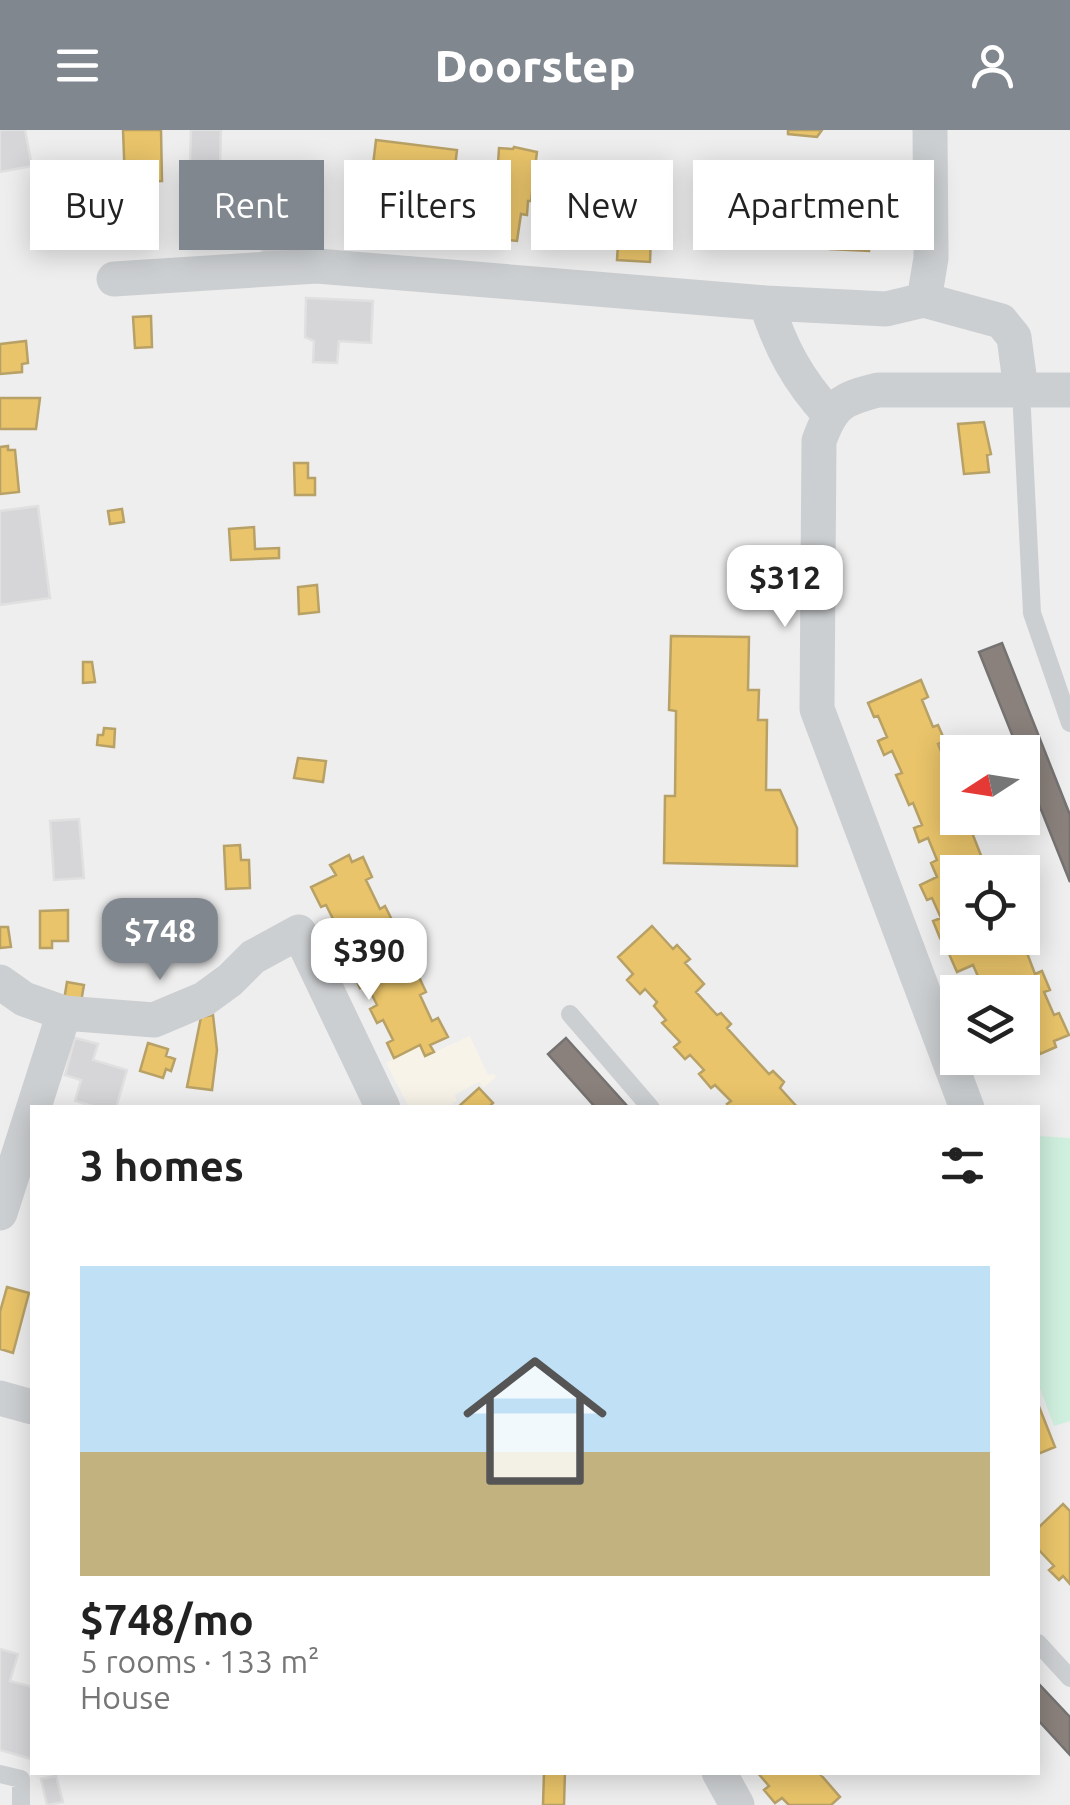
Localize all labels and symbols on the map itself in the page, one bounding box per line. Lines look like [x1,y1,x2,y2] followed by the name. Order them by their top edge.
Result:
[726,545,844,630] pin: $312
[940,735,1040,835] north arrow
[101,898,219,983] pin: $748
[310,918,428,1003] pin: $390

